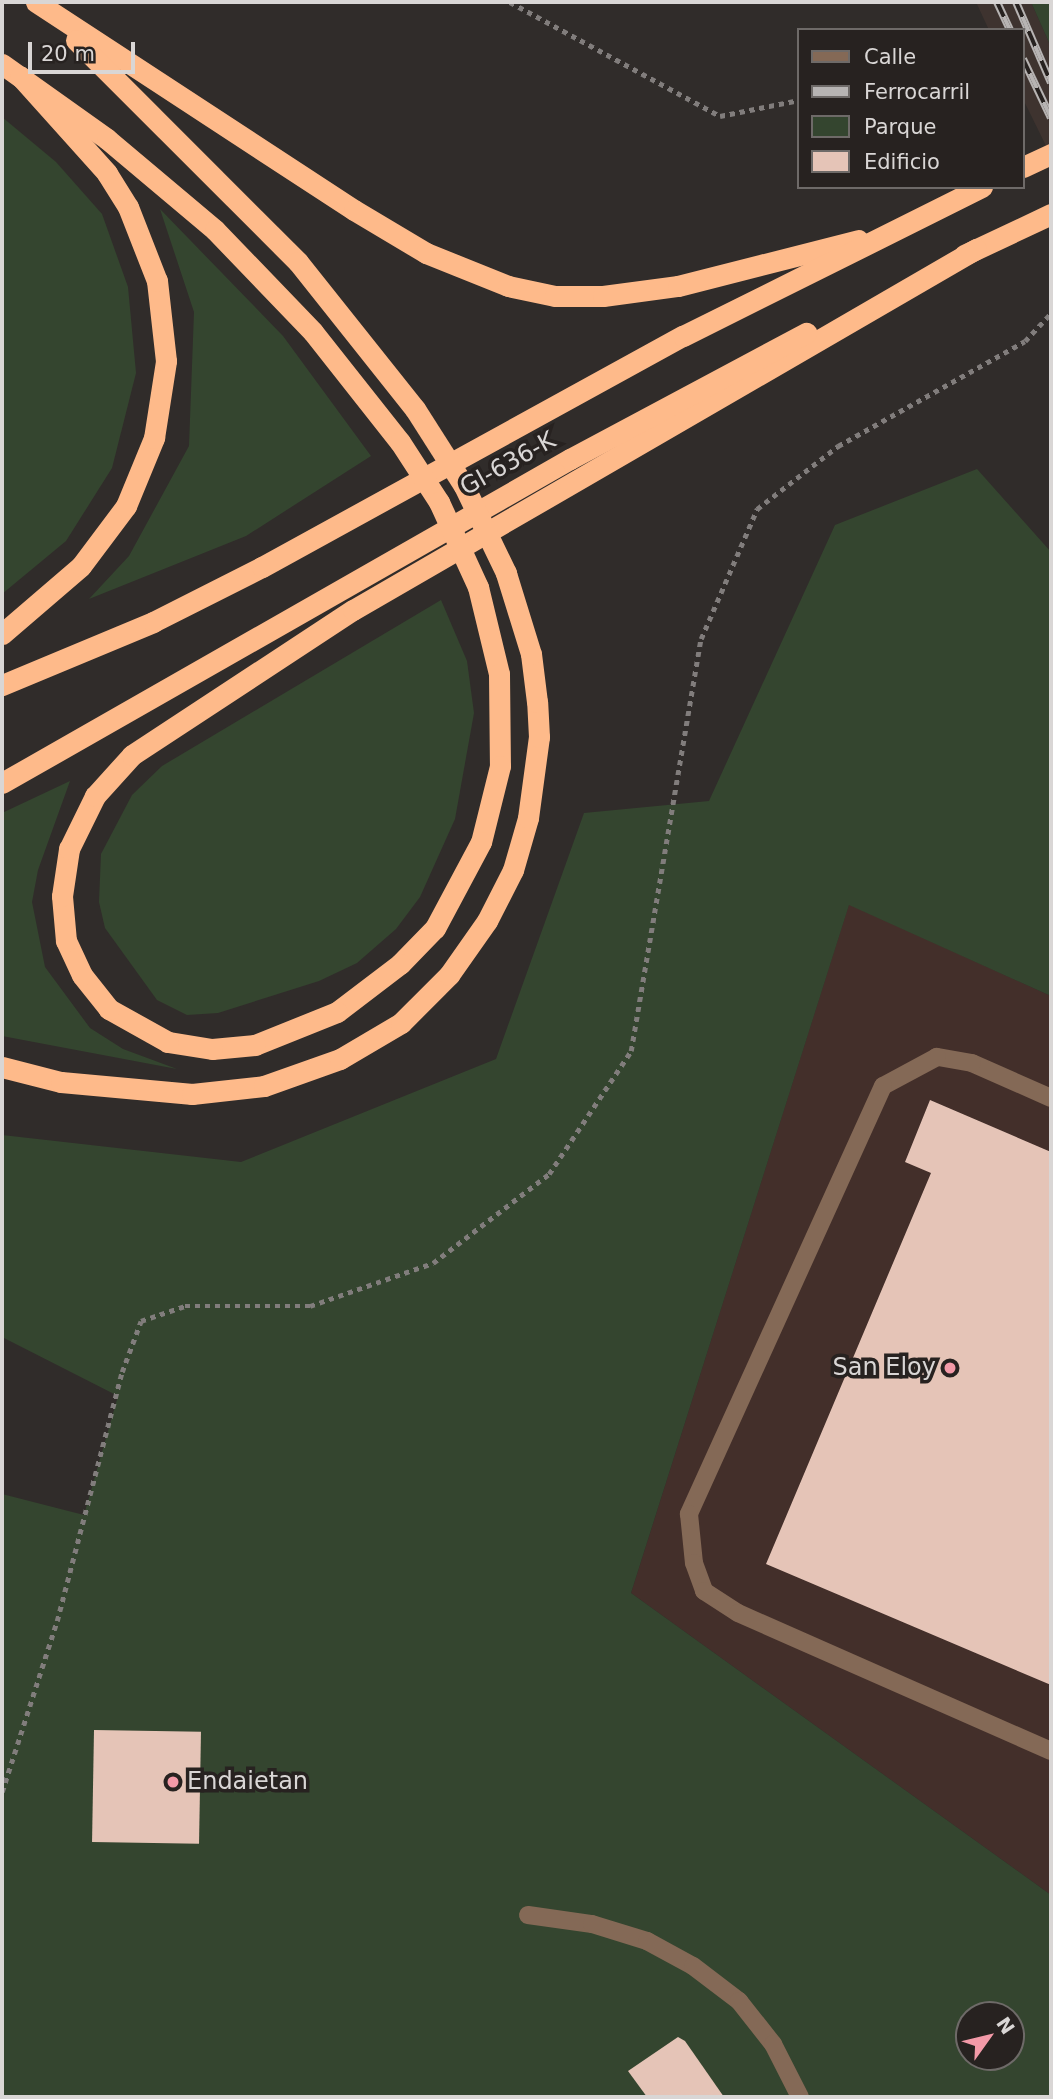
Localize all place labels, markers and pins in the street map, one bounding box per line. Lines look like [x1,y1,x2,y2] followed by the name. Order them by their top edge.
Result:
[833,1354,936,1382] place label: San Eloy
[942,1360,958,1376] marker: San Eloy
[187,1768,308,1796] place label: Endaietan
[165,1774,181,1790] marker: Endaietan

